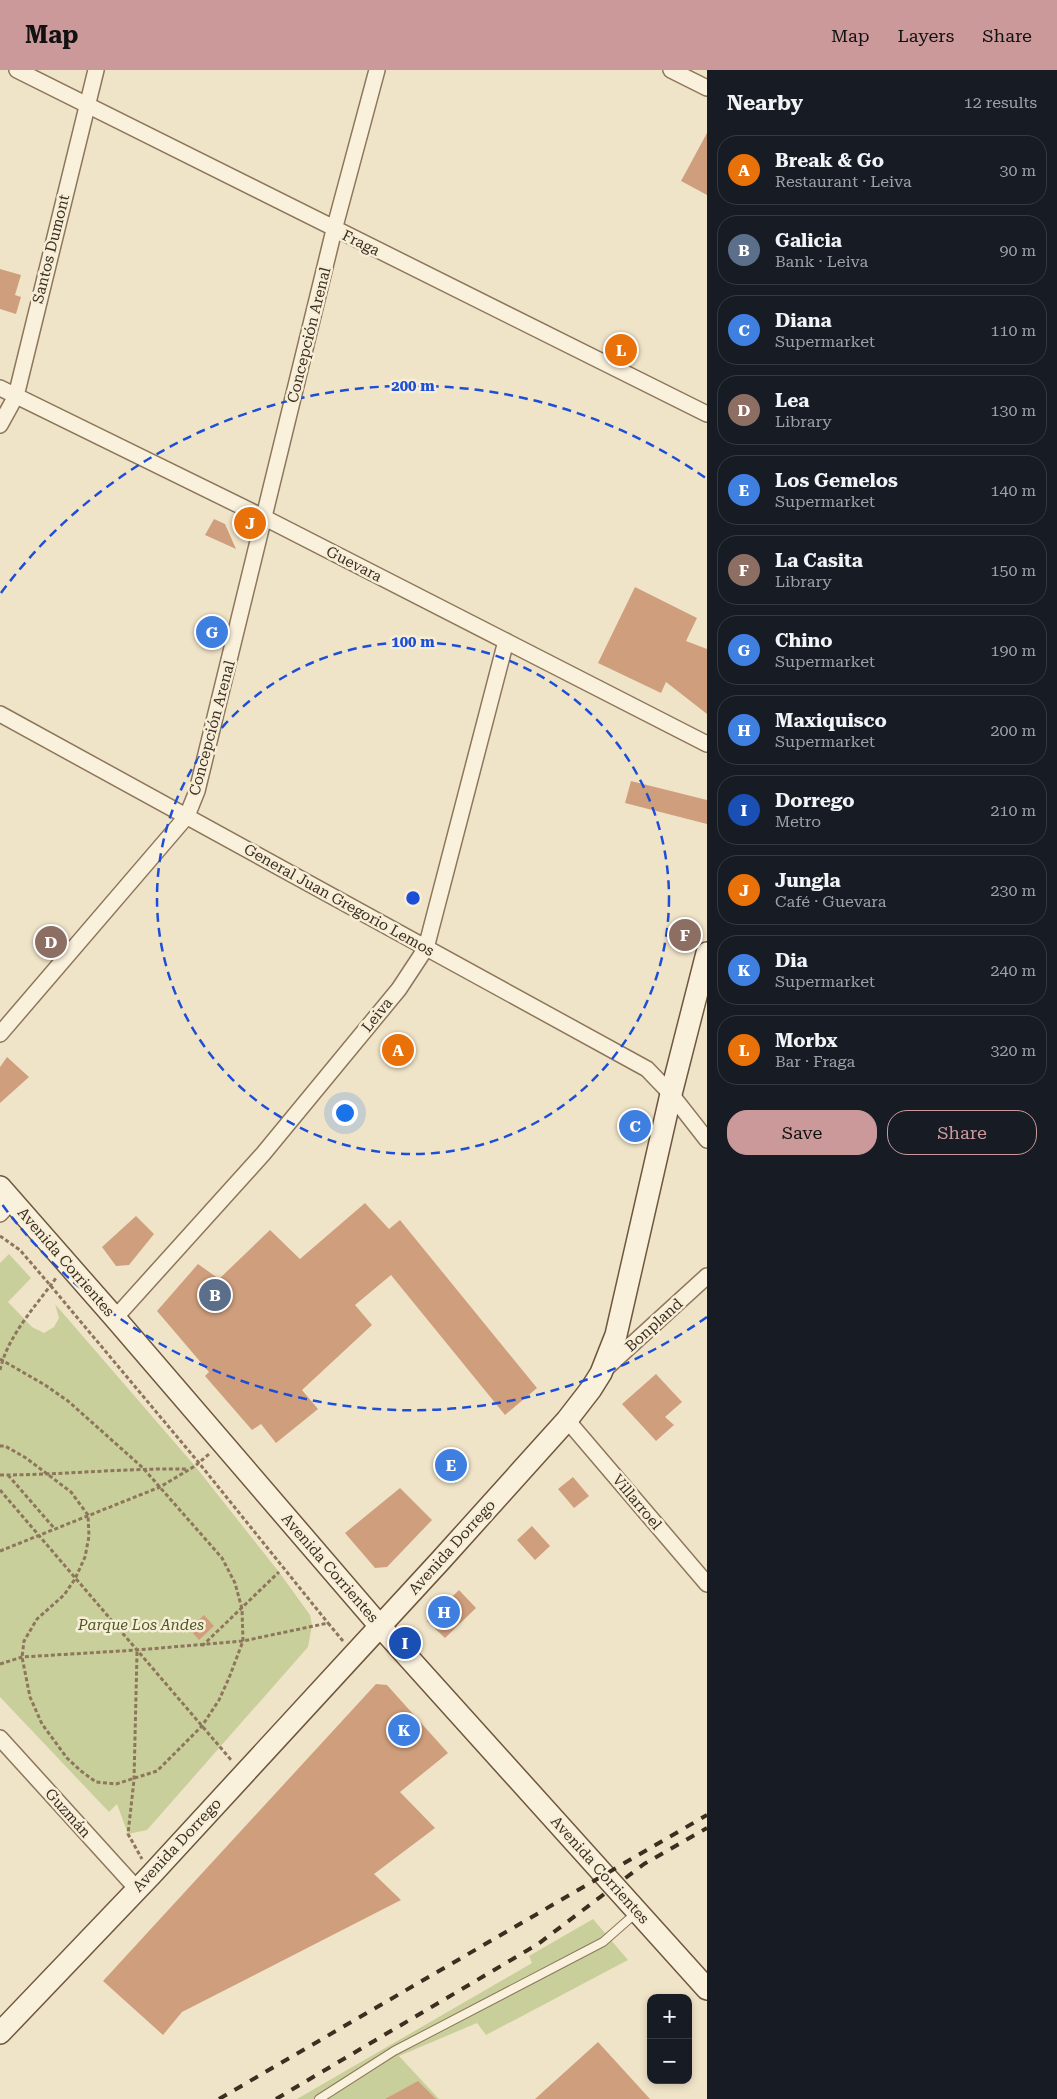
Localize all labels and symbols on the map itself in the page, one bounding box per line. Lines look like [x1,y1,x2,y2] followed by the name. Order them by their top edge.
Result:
[29,192,73,305] street label: Santos Dumont
[339,226,383,260] street label: Fraga
[283,265,335,405] street label: Concepción Arenal
[605,331,637,369] pin: L
[391,377,435,395] text: 200 m
[234,504,266,542] pin: J
[323,542,385,586] street label: Guevara
[196,613,228,651] pin: G
[391,633,435,651] text: 100 m
[185,658,239,798] street label: Concepción Arenal
[241,840,437,960] street label: General Juan Gregorio Lemos
[404,889,422,907] centre of rings
[669,916,701,954] pin: F
[35,923,67,961] pin: D
[358,994,396,1036] street label: Leiva
[382,1031,414,1069] pin: A
[332,1100,358,1126] your location
[619,1107,651,1145] pin: C
[14,1204,118,1320] street label: Avenida Corrientes
[199,1276,231,1314] pin: B
[622,1294,687,1355] street label: Bonpland
[435,1446,467,1484] pin: E
[609,1471,666,1534] street label: Villarroel
[405,1496,499,1598] street label: Avenida Dorrego
[278,1510,382,1626] street label: Avenida Corrientes
[428,1593,460,1631] pin: H
[77,1616,204,1634] park label: Parque Los Andes
[389,1624,421,1662] pin: I
[388,1711,420,1749] pin: K
[41,1785,95,1842] street label: Guzmán
[129,1795,225,1895] street label: Avenida Dorrego
[547,1813,653,1927] street label: Avenida Corrientes

